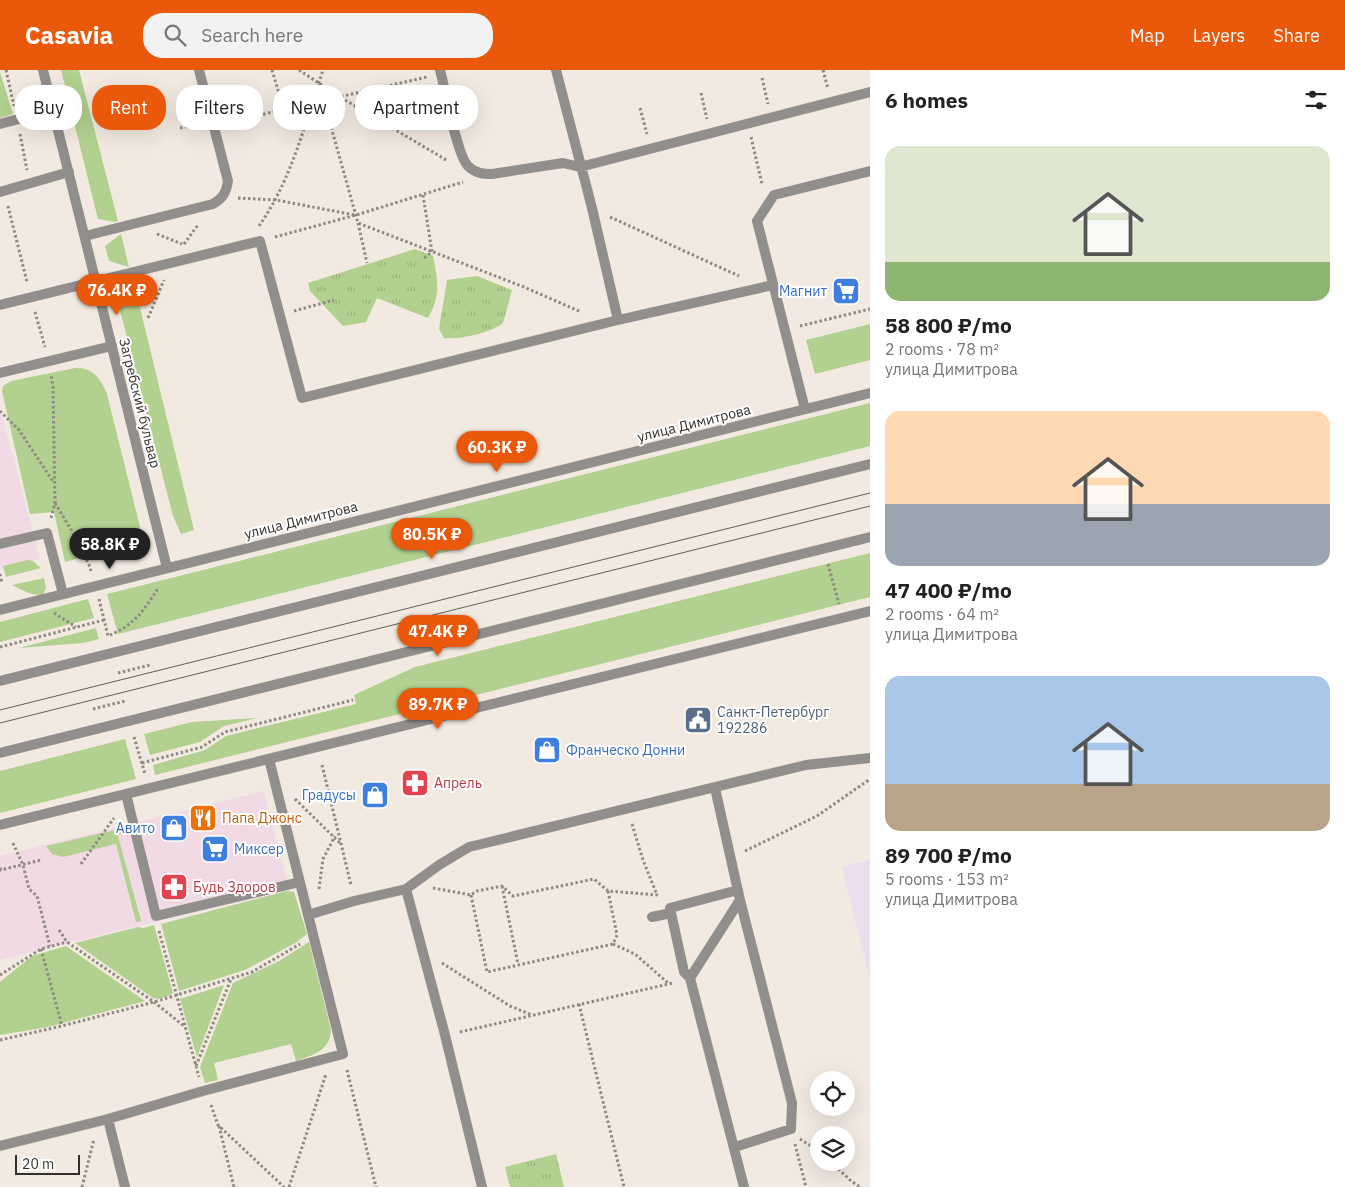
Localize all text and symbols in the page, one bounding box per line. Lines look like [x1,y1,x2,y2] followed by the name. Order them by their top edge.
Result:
[143,13,493,58] search box
[25,19,113,51] text: Casavia
[161,21,189,49] icon: search
[201,23,303,47] text: Search here
[1130,24,1165,47] text: Map
[1193,24,1245,47] text: Layers
[1273,24,1320,47] text: Share
[15,85,82,130] chip: Buy
[92,85,166,130] chip: Rent
[176,85,263,130] chip: Filters
[273,85,345,130] chip: New
[355,85,478,130] chip: Apartment
[885,86,968,114] text: 6 homes
[1302,86,1330,114] icon: filters
[1063,179,1153,269] icon: home
[71,274,163,316] pin: 76.4K ₽
[831,276,861,306] supermarket icon: Магнит
[87,280,147,300] text: 76.4K ₽
[779,282,827,300] place label: Магнит
[885,311,1012,339] text: 58 800 ₽/mo
[115,336,165,470] street label: Загребский бульвар
[885,339,999,359] text: 2 rooms · 78 m²
[885,359,1018,379] text: улица Димитрова
[635,400,753,446] street label: улица Димитрова
[451,430,543,473] pin: 60.3K ₽
[467,437,527,457] text: 60.3K ₽
[1063,444,1153,534] icon: home
[242,497,360,543] street label: улица Димитрова
[386,518,478,560] pin: 80.5K ₽
[402,524,462,544] text: 80.5K ₽
[64,528,156,570] pin: 58.8K ₽
[80,534,140,554] text: 58.8K ₽
[885,576,1012,604] text: 47 400 ₽/mo
[885,604,999,624] text: 2 rooms · 64 m²
[392,614,484,657] pin: 47.4K ₽
[408,621,468,641] text: 47.4K ₽
[885,624,1018,644] text: улица Димитрова
[392,688,484,730] pin: 89.7K ₽
[408,694,468,714] text: 89.7K ₽
[717,703,829,737] place label: Санкт-Петербург 192286
[683,705,713,735] public building icon: Санкт-Петербург 192286
[1063,709,1153,799] icon: home
[532,735,562,765] shop icon: Франческо Донни
[566,741,685,759] place label: Франческо Донни
[400,768,430,798] pharmacy icon: Апрель
[434,774,482,792] place label: Апрель
[360,780,390,810] shop icon: Градусы
[302,786,356,804] place label: Градусы
[188,803,218,833] restaurant icon: Папа Джонс
[222,809,302,827] place label: Папа Джонс
[159,813,189,843] shop icon: Авито
[116,819,155,837] place label: Авито
[200,834,230,864] supermarket icon: Миксер
[234,840,284,858] place label: Миксер
[885,841,1012,869] text: 89 700 ₽/mo
[885,869,1009,889] text: 5 rooms · 153 m²
[159,872,189,902] pharmacy icon: Будь Здоров
[193,878,276,896] place label: Будь Здоров
[885,889,1018,909] text: улица Димитрова
[810,1071,855,1171] map controls
[810,1071,855,1116] button: locate
[810,1126,855,1171] button: layers
[15,1152,80,1175] scale bar
[22,1155,54,1173] text: 20 m

